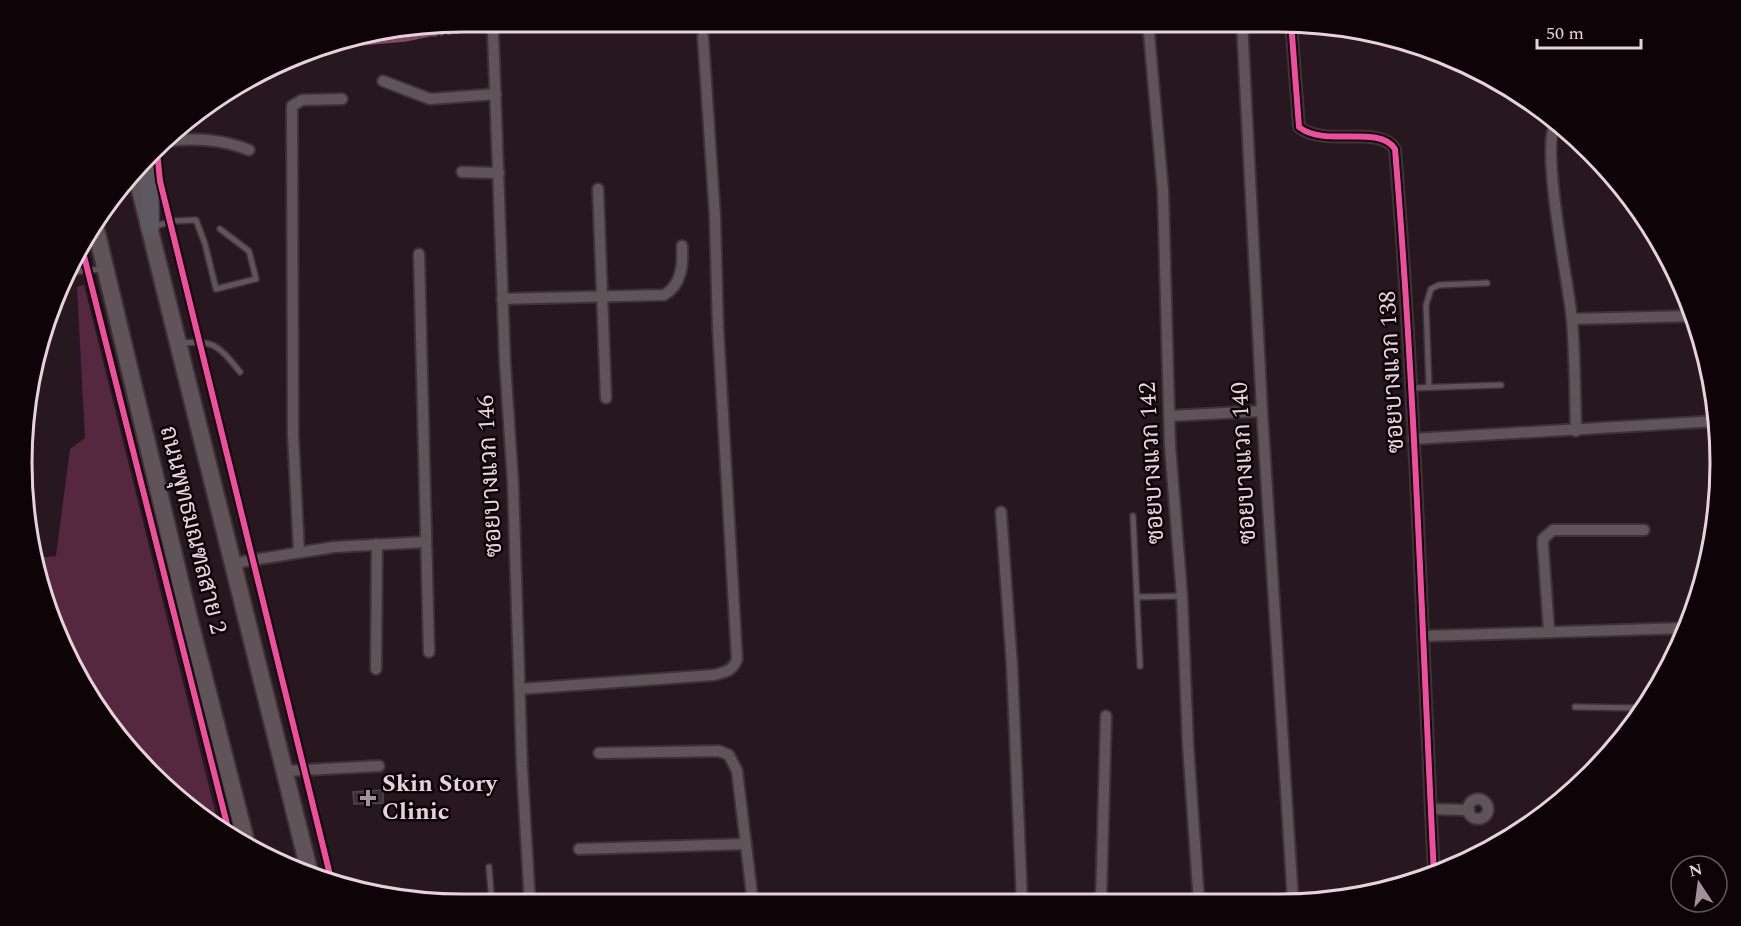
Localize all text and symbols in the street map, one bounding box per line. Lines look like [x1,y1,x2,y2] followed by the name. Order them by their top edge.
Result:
[1537,12,1640,50] scale bar
[1546,20,1584,47] text: 50 m
[1370,290,1414,454] street label: ซอยบางแวก 138
[1130,381,1174,545] street label: ซอยบางแวก 142
[1222,381,1266,545] street label: ซอยบางแวก 140
[468,394,512,558] street label: ซอยบางแวก 146
[150,422,236,638] street label: ถนนพุทธมณฑลสาย 2
[382,766,498,830] place label: Skin Story Clinic
[359,789,377,807] marker: Skin Story Clinic
[1669,854,1729,914] north arrow
[1687,857,1705,884] text: N

